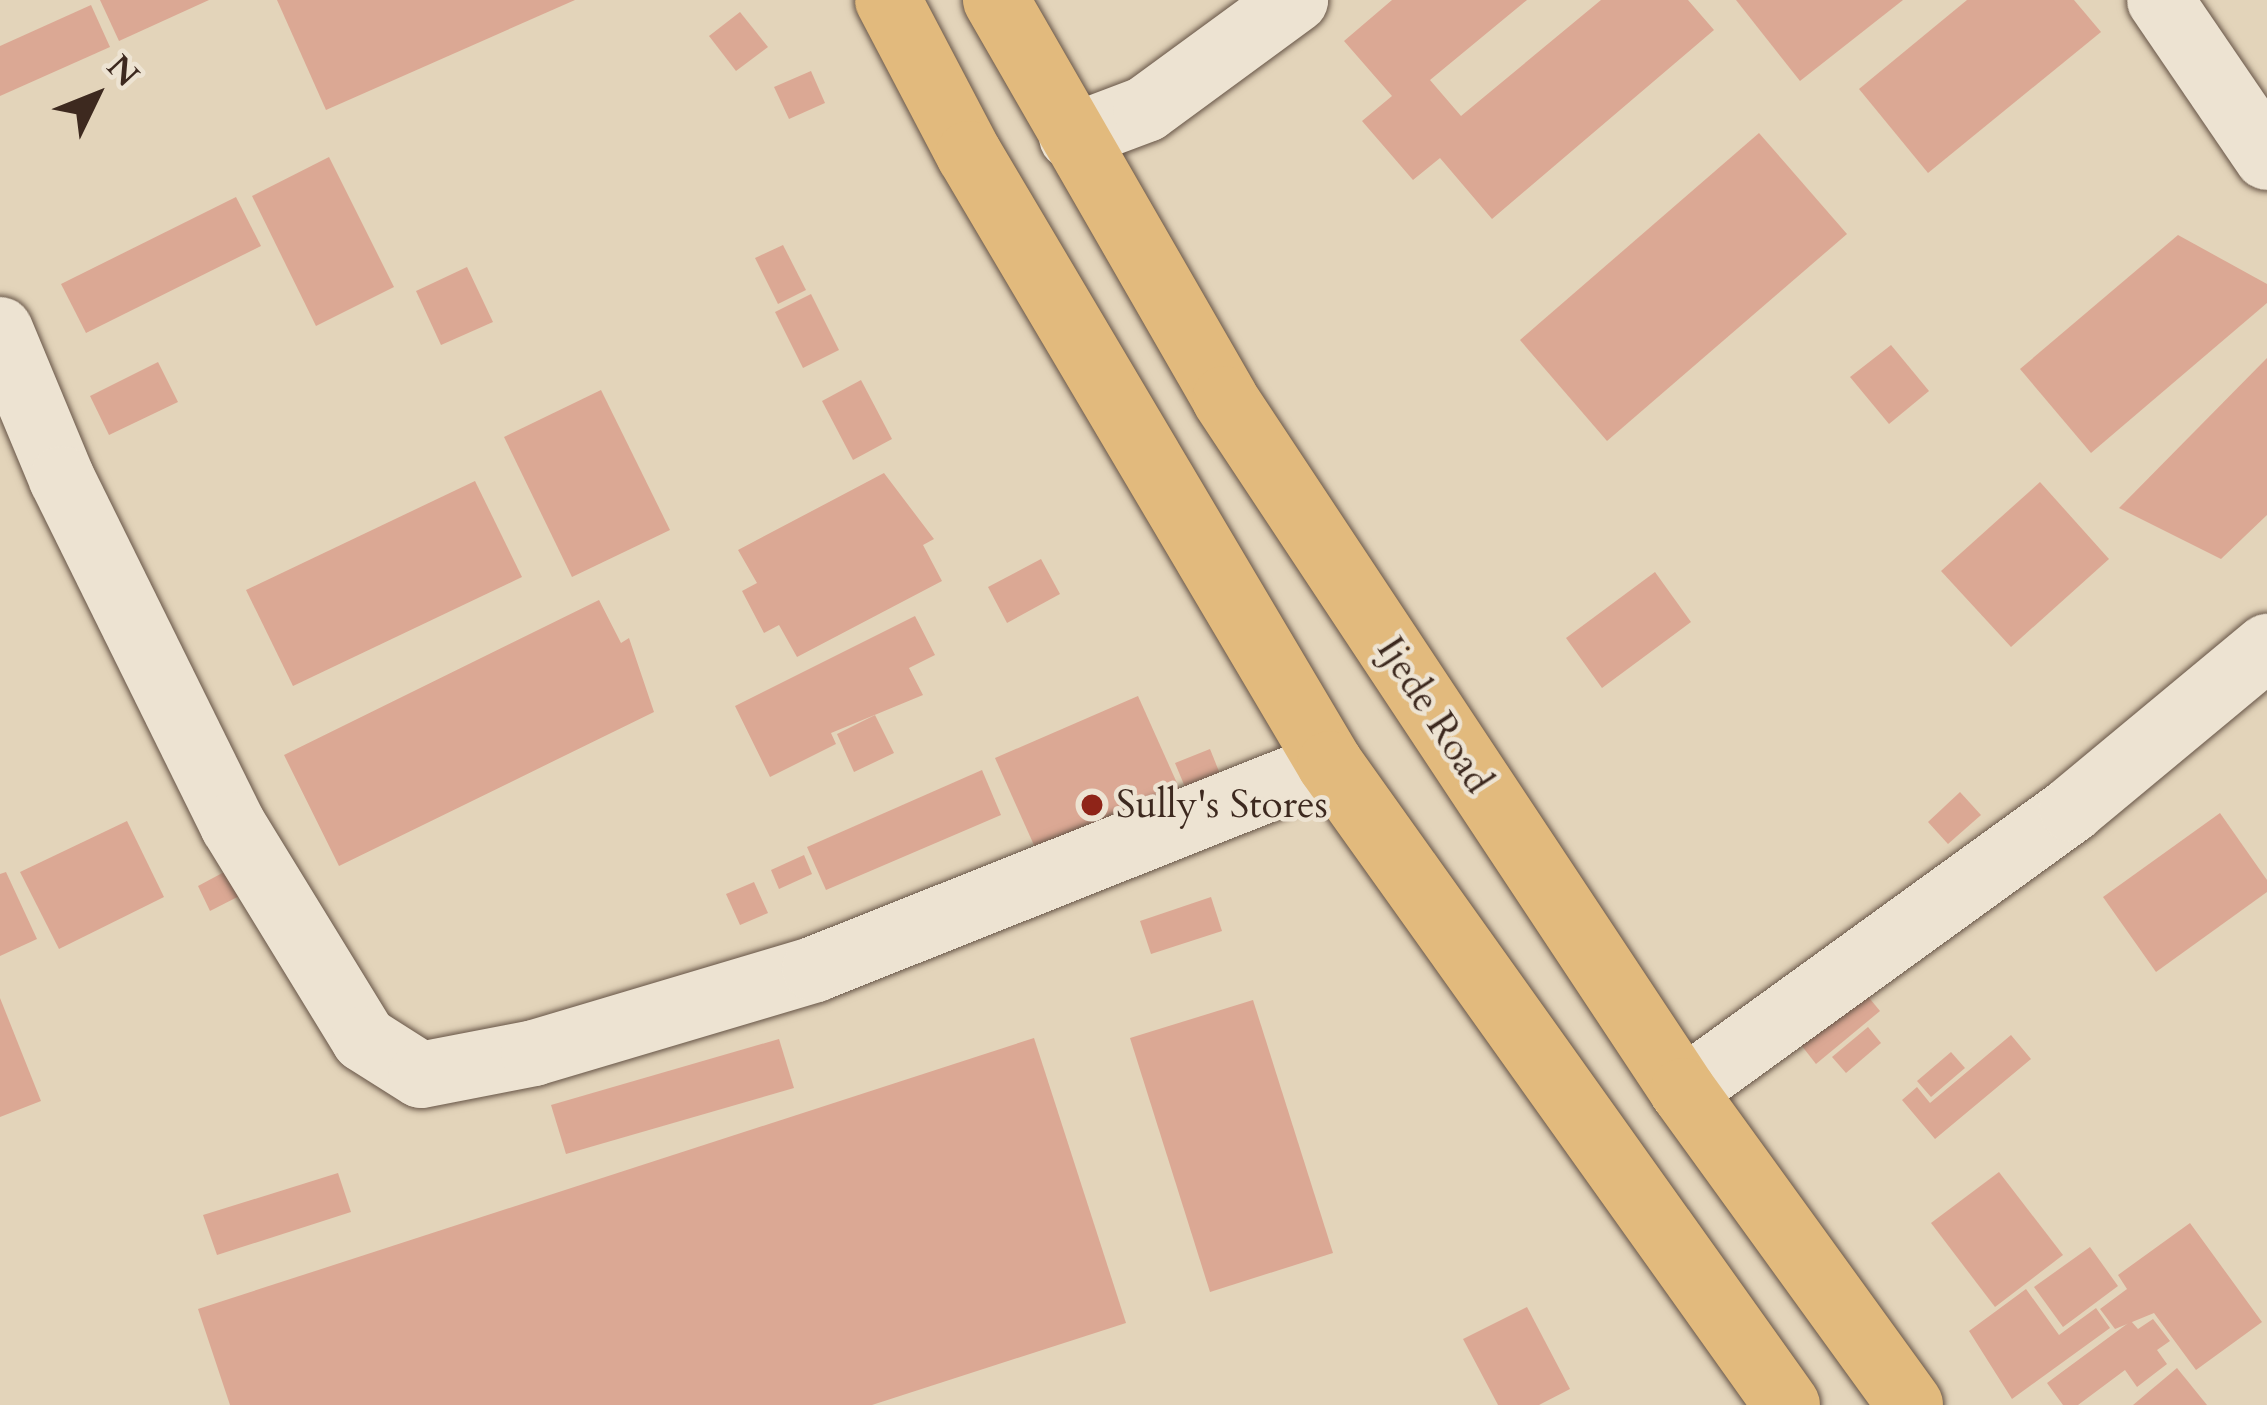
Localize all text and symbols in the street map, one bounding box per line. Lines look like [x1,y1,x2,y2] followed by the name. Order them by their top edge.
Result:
[36,36,156,156] north arrow
[96,45,149,97] text: N
[1366,628,1502,802] street label: Ijede Road
[1116,782,1328,828] place label: Sully's Stores
[1079,792,1105,818] marker: Sully's Stores

